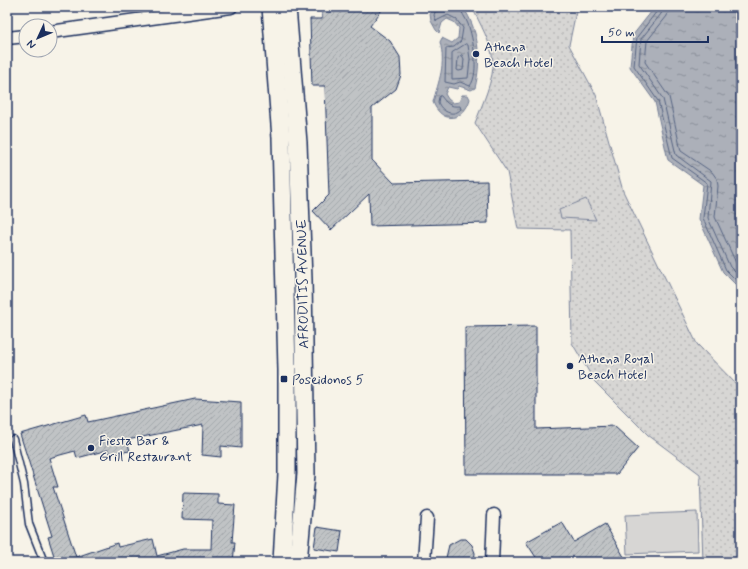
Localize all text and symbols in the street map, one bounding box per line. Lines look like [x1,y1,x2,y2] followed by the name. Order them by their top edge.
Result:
[18,18,58,58] north arrow
[602,18,708,44] scale bar
[608,25,635,41] text: 50 m
[24,37,39,52] text: N
[484,38,553,72] place label: Athena Beach Hotel
[471,49,481,59] marker: Athena Beach Hotel
[293,219,313,349] street label: AFRODITIS AVENUE
[578,350,654,384] place label: Athena Royal Beach Hotel
[565,361,575,371] marker: Athena Royal Beach Hotel
[292,371,364,389] place label: Poseidonos 5
[279,374,289,384] marker: Poseidonos 5
[99,432,192,466] place label: Fiesta Bar & Grill Restaurant
[86,443,96,453] marker: Fiesta Bar & Grill Restaurant

